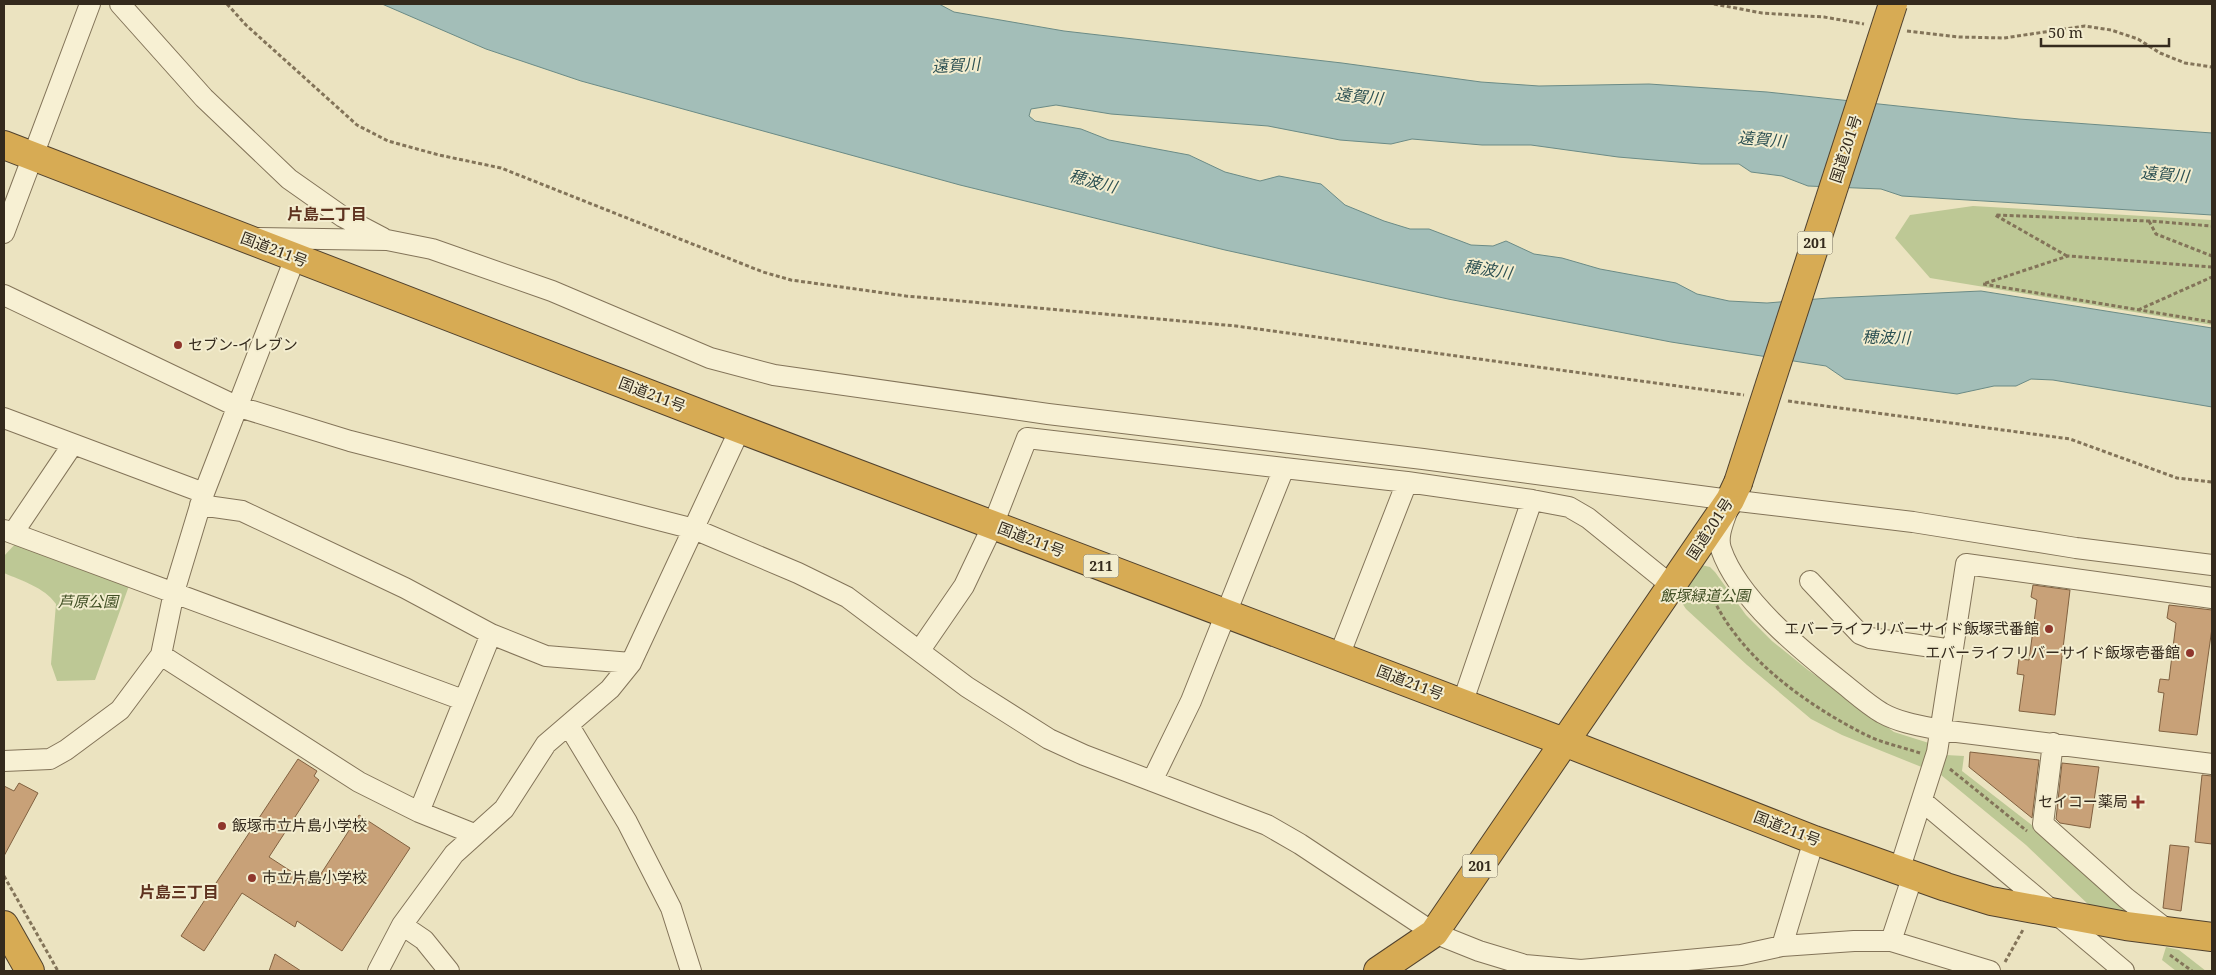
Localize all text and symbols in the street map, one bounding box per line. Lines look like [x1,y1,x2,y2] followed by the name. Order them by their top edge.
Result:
[2041,15,2168,47] scale bar
[2048,22,2083,42] text: 50 m
[931,53,983,77] water label: 遠賀川
[1334,83,1386,110] water label: 遠賀川
[1825,112,1865,185] street label: 国道201号
[1737,126,1789,152] water label: 遠賀川
[2140,161,2192,187] water label: 遠賀川
[1067,164,1121,198] water label: 穂波川
[287,203,367,225] district label: 片島二丁目
[238,227,311,271] street label: 国道211号
[1798,232,1832,254] road number: 201
[1463,254,1515,284] water label: 穂波川
[1862,326,1912,348] water label: 穂波川
[188,334,298,354] place label: セブン-イレブン
[172,339,184,351] marker: セブン-イレブン
[616,372,689,416] street label: 国道211号
[1682,494,1737,563] street label: 国道201号
[995,517,1068,561] street label: 国道211号
[1084,554,1118,578] road number: 211
[1660,585,1752,605] park label: 飯塚緑道公園
[58,591,120,611] park label: 芦原公園
[1784,618,2039,638] place label: エバーライフリバーサイド飯塚弐番館
[2043,623,2055,635] marker: エバーライフリバーサイド飯塚弐番館
[1925,642,2180,662] place label: エバーライフリバーサイド飯塚壱番館
[2184,647,2196,659] marker: エバーライフリバーサイド飯塚壱番館
[1374,660,1447,704] street label: 国道211号
[2038,791,2128,811] place label: セイコー薬局
[2132,796,2144,808] marker: セイコー薬局
[1751,806,1824,850] street label: 国道211号
[232,815,367,835] place label: 飯塚市立片島小学校
[216,820,228,832] marker: 飯塚市立片島小学校
[1462,854,1498,878] road number: 201
[262,867,367,887] place label: 市立片島小学校
[246,872,258,884] marker: 市立片島小学校
[139,881,219,903] district label: 片島三丁目

